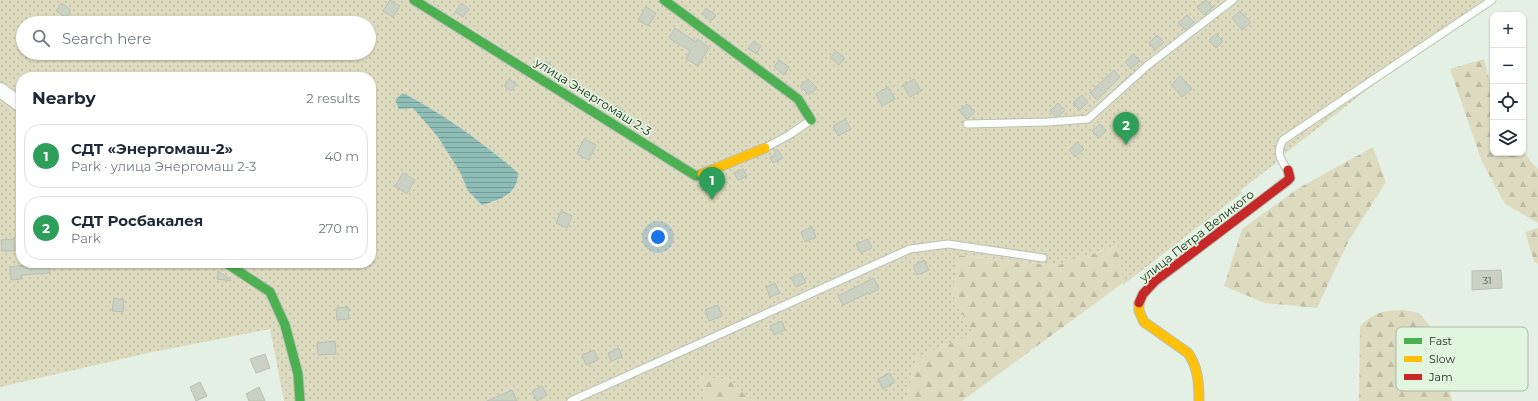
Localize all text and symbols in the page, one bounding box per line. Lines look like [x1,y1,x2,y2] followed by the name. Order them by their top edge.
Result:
[1490,12,1526,156] map controls
[1490,12,1526,48] button: +
[16,16,376,60] search box
[30,27,52,49] icon: search
[62,29,151,48] text: Search here
[1490,48,1526,84] button: −
[531,54,654,139] street label: улица Энергомаш 2-3
[1490,84,1526,120] button: locate
[32,88,96,108] text: Nearby
[306,90,360,106] text: 2 results
[1113,112,1139,145] pin: 2
[1490,120,1526,156] button: layers
[71,139,233,158] text: СДТ «Энергомаш-2»
[43,148,49,164] text: 1
[325,148,359,164] text: 40 m
[71,158,256,174] text: Park · улица Энергомаш 2-3
[699,167,725,200] pin: 1
[1136,186,1257,286] street label: улица Петра Великого
[71,211,203,230] text: СДТ Росбакалея
[42,220,50,236] text: 2
[318,220,359,236] text: 270 m
[648,227,668,247] your location
[71,230,101,246] text: Park
[1482,274,1492,287] house number: 31
[1396,327,1528,391] legend
[1429,334,1453,348] text: Fast
[1429,352,1455,366] text: Slow
[1428,370,1453,384] text: Jam

